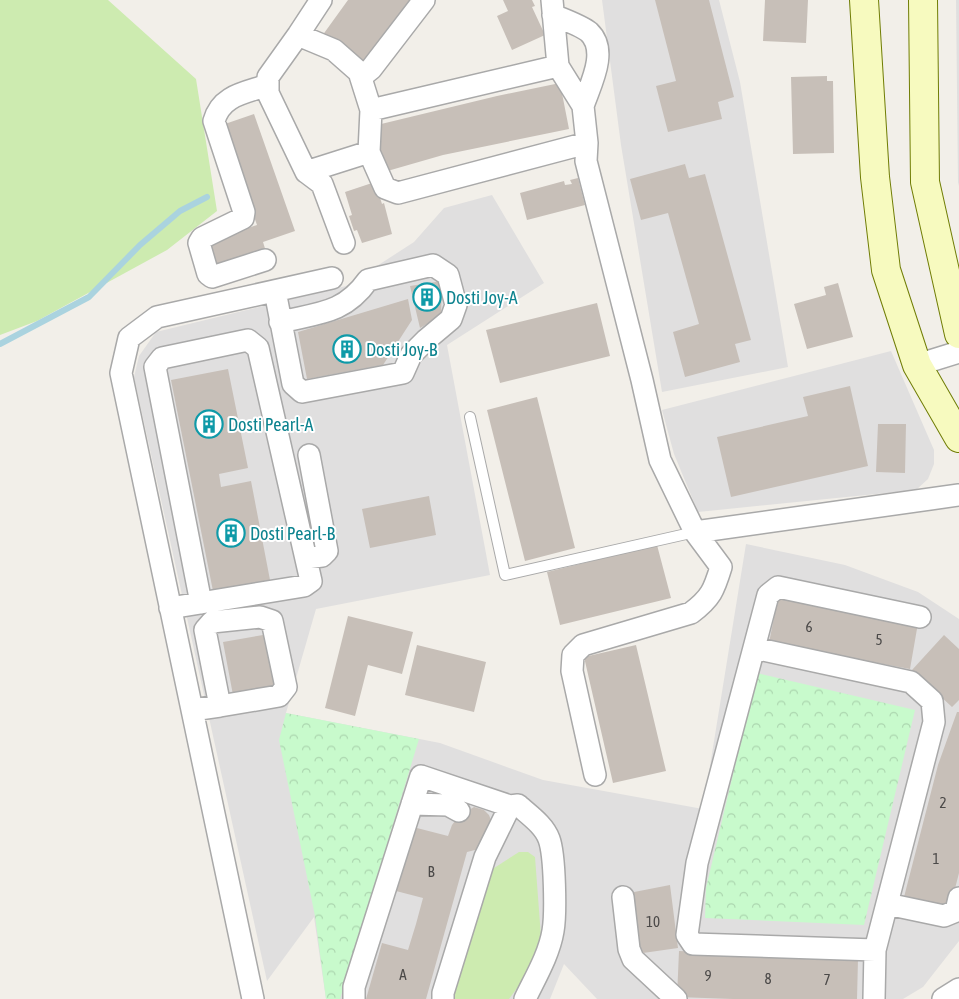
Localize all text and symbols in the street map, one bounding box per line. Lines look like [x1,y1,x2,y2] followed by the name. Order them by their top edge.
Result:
[412,282,442,312] building icon: Dosti Joy-A
[446,287,518,308] place label: Dosti Joy-A
[332,334,362,364] building icon: Dosti Joy-B
[366,339,438,360] place label: Dosti Joy-B
[194,409,224,439] building icon: Dosti Pearl-A
[228,414,313,435] place label: Dosti Pearl-A
[216,518,246,548] building icon: Dosti Pearl-B
[250,523,335,544] place label: Dosti Pearl-B
[805,618,813,635] house number: 6
[875,631,883,648] house number: 5
[939,794,947,811] house number: 2
[932,850,940,867] house number: 1
[427,863,435,880] house number: B
[646,913,660,930] house number: 10
[399,966,407,983] house number: A
[704,967,712,984] house number: 9
[764,970,772,987] house number: 8
[823,971,831,988] house number: 7

